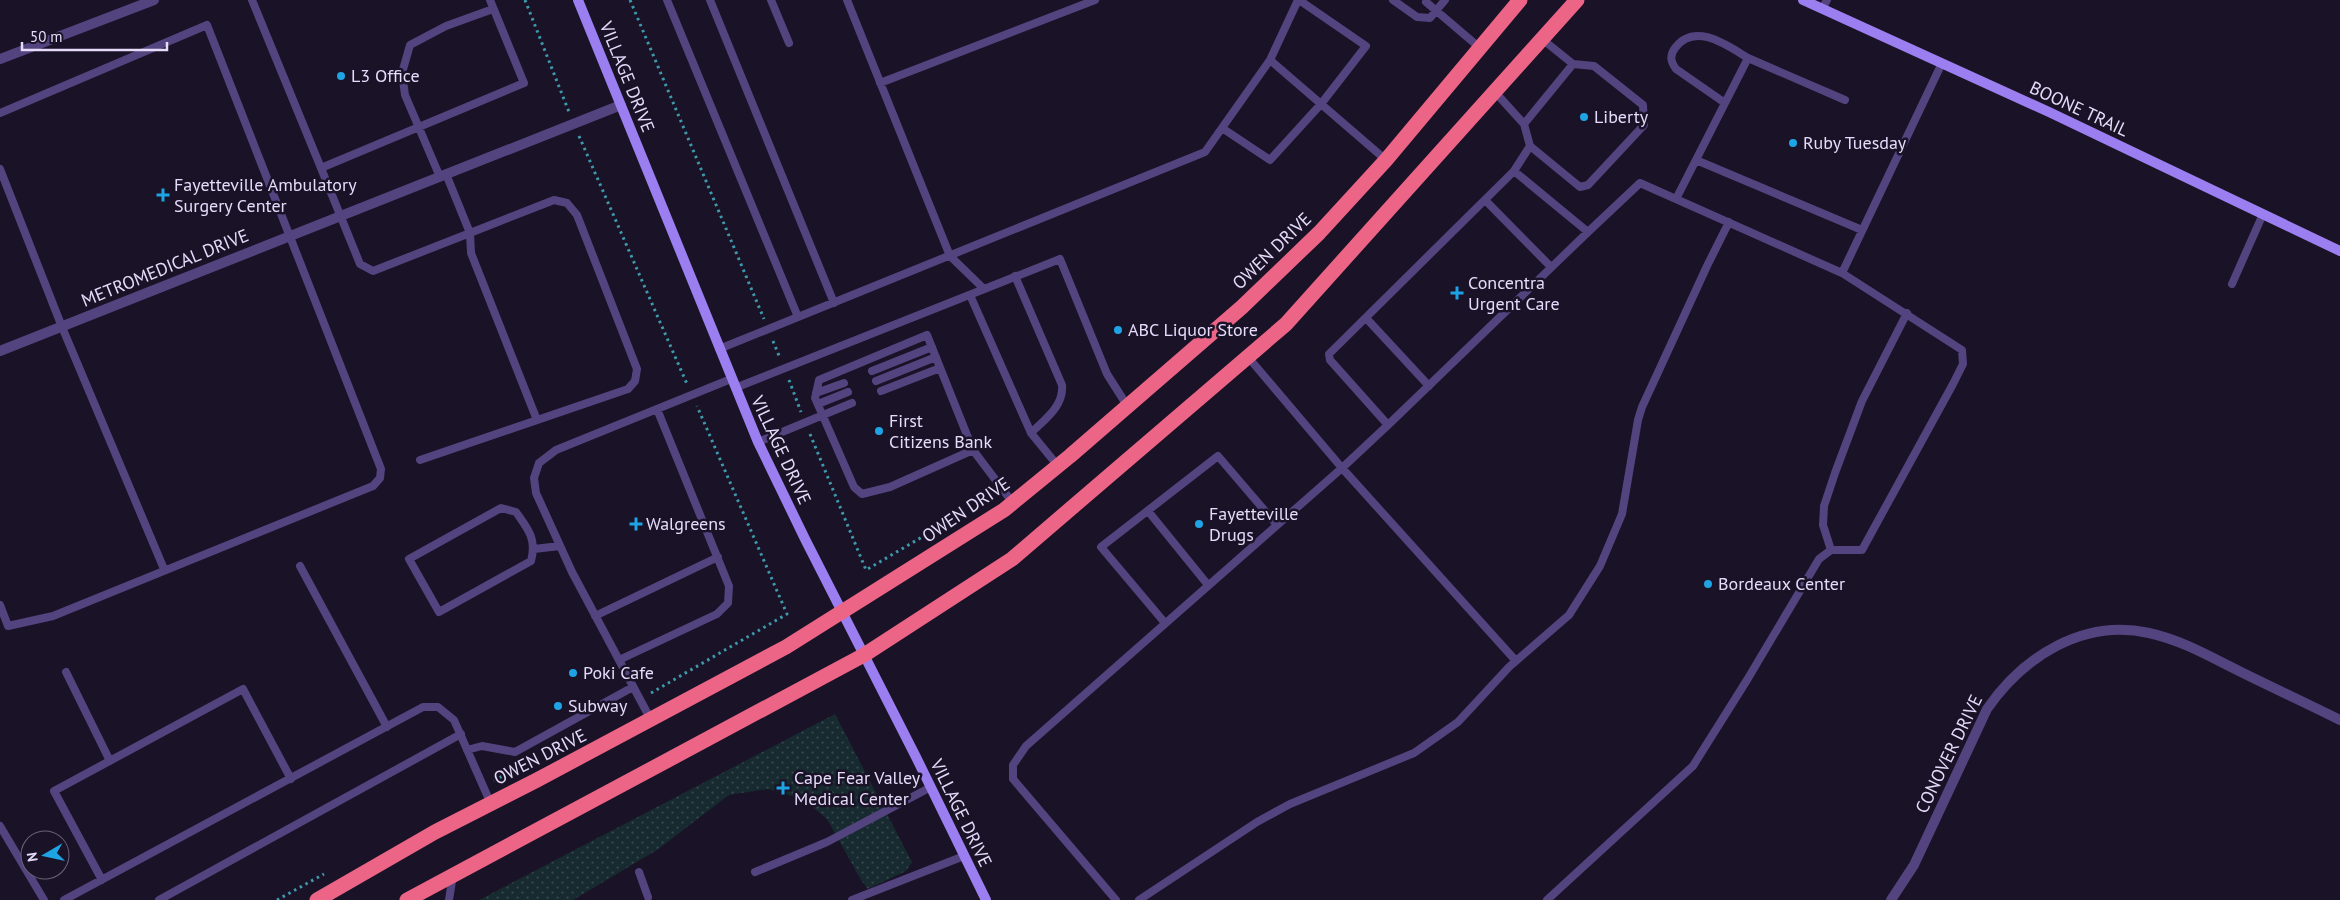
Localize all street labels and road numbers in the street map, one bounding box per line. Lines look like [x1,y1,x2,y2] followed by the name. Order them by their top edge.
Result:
[594,17,660,136] street label: VILLAGE DRIVE
[2026,76,2132,141] street label: BOONE TRAIL
[1227,207,1316,294] street label: OWEN DRIVE
[78,223,252,312] street label: METROMEDICAL DRIVE
[746,391,817,508] street label: VILLAGE DRIVE
[917,472,1014,547] street label: OWEN DRIVE
[1910,691,1987,817] street label: CONOVER DRIVE
[490,723,590,790] street label: OWEN DRIVE
[925,754,998,871] street label: VILLAGE DRIVE

